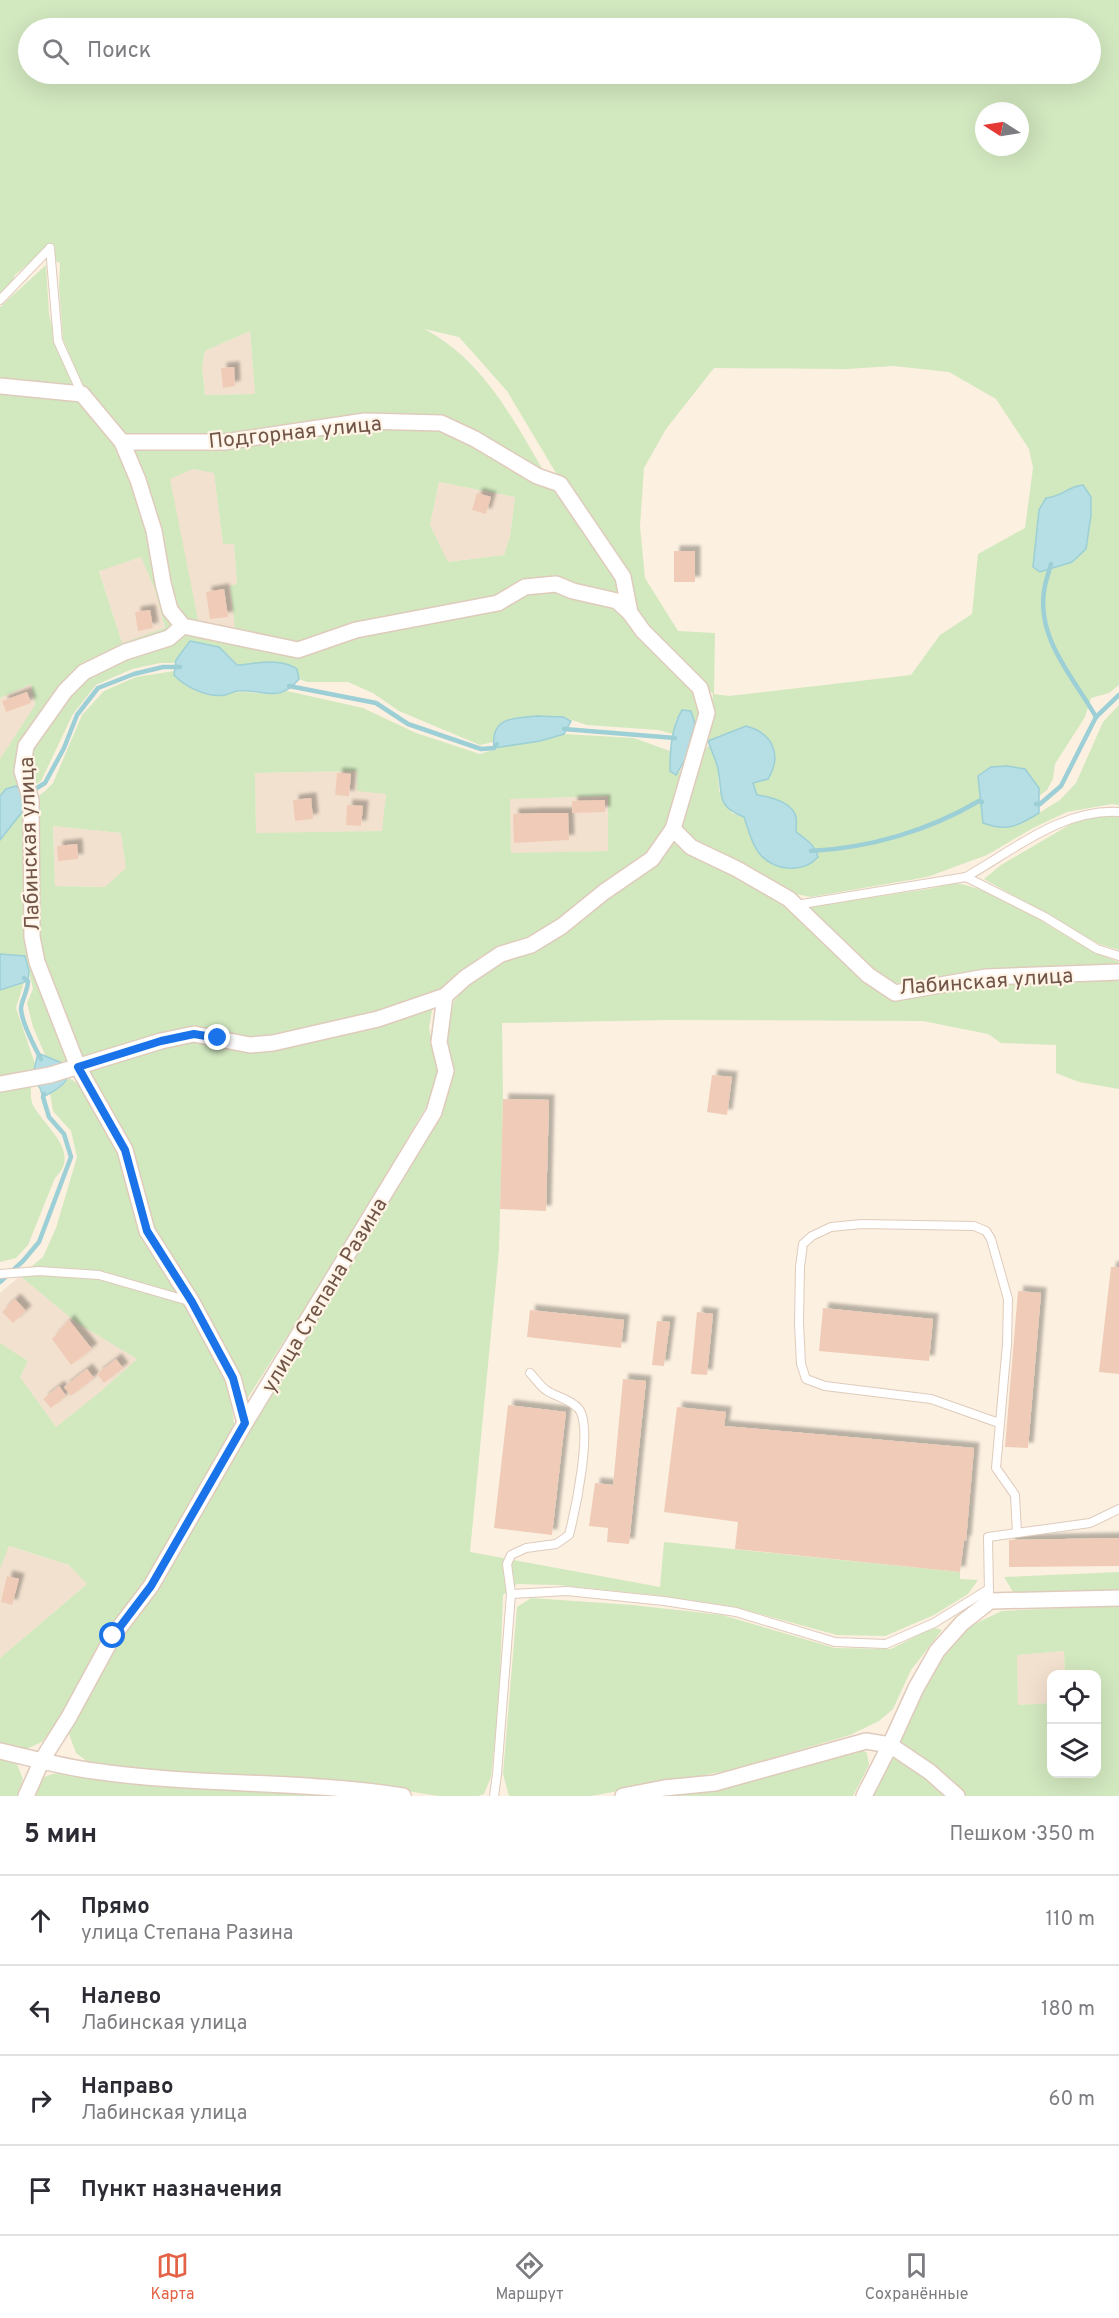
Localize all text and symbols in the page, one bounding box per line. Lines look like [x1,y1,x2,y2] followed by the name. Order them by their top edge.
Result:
[18,18,1101,84] search box
[39,35,72,68] icon: search
[87,38,151,65] text: Поиск
[975,102,1029,156] north arrow
[207,411,383,456] street label: Подгорная улица
[14,756,47,932] street label: Лабинская улица
[898,963,1074,1002] street label: Лабинская улица
[204,1024,230,1050] route end
[256,1193,394,1398] street label: улица Степана Разина
[99,1622,125,1648] route start
[1047,1670,1101,1778] map controls
[1047,1670,1101,1724] button: locate
[1047,1724,1101,1778] button: layers
[24,1819,97,1852] text: 5 мин
[950,1822,1095,1848] text: Пешком · 350 m
[81,1894,150,1921] text: Прямо
[24,1904,57,1937] icon: ahead
[1046,1907,1095,1933] text: 110 m
[81,1921,293,1947] text: улица Степана Разина
[81,1984,161,2011] text: Налево
[24,1994,57,2027] icon: left
[1041,1997,1095,2023] text: 180 m
[81,2011,247,2037] text: Лабинская улица
[81,2074,173,2101] text: Направо
[24,2084,57,2117] icon: right
[1049,2087,1095,2113] text: 60 m
[81,2101,247,2127] text: Лабинская улица
[24,2174,57,2207] icon: arrive
[81,2177,282,2204] text: Пункт назначения
[151,2249,194,2305] tab: Карта
[495,2249,564,2305] tab: Маршрут
[865,2249,968,2305] tab: Сохранённые

